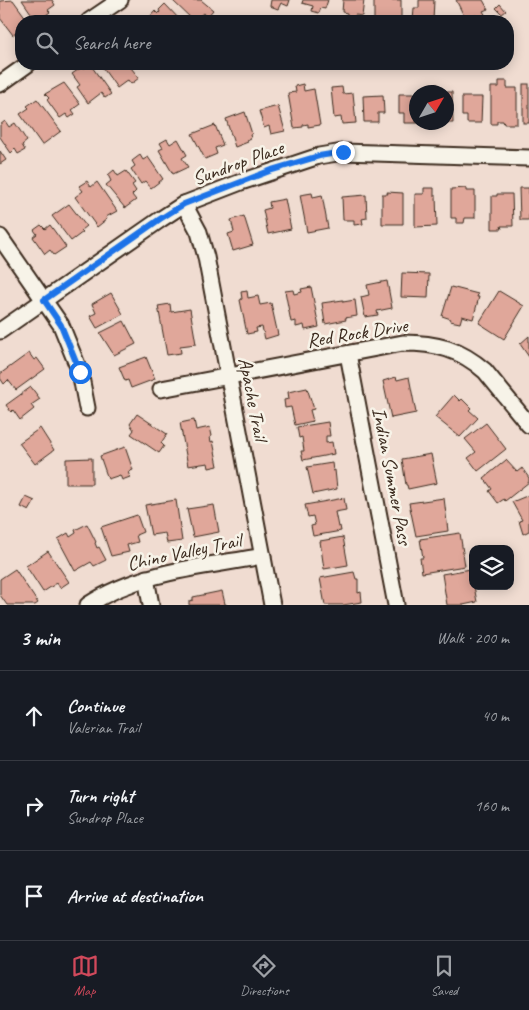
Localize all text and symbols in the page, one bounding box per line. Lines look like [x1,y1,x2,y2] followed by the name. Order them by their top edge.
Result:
[15,15,514,70] search box
[33,29,61,57] icon: search
[73,31,150,55] text: Search here
[409,85,454,130] north arrow
[189,134,288,191] street label: Sundrop Place
[332,141,355,164] route end
[305,312,411,353] street label: Red Rock Drive
[233,355,274,446] street label: Apache Trail
[69,361,92,384] route start
[366,405,418,549] street label: Indian Summer Pass
[125,527,247,576] street label: Chino Valley Trail
[469,545,514,590] map controls
[469,545,514,590] button: layers
[20,625,60,651] text: 3 min
[437,628,509,648] text: Walk · 200 m
[67,694,124,718] text: Continue
[20,702,48,730] icon: ahead
[482,706,509,726] text: 40 m
[67,718,140,738] text: Valerian Trail
[67,784,134,808] text: Turn right
[20,792,48,820] icon: right
[475,796,509,816] text: 160 m
[67,808,143,828] text: Sundrop Place
[20,882,48,910] icon: arrive
[67,884,203,908] text: Arrive at destination
[71,952,99,999] tab: Map
[240,952,289,999] tab: Directions
[430,952,458,999] tab: Saved

